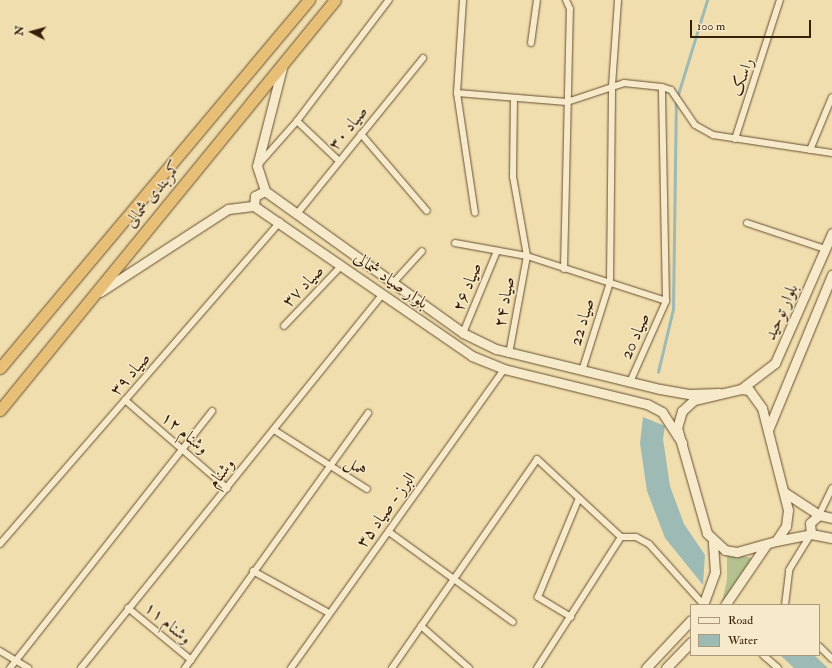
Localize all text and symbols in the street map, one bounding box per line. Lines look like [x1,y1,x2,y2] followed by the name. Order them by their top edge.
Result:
[12,12,52,52] north arrow
[692,12,813,38] scale bar
[697,19,725,34] text: 100 m
[13,25,27,36] text: N
[726,55,758,99] street label: راسک
[324,102,372,154] street label: صیاد ۳۰
[120,157,186,231] street label: کمربندی شمالی
[350,247,432,313] street label: بلوار صیاد شمالی
[448,260,486,314] street label: صیاد ۲۶
[278,261,328,311] street label: صیاد ۳۷
[489,275,519,329] street label: صیاد ۲۴
[760,281,802,343] street label: بلوار توحید
[565,296,599,348] street label: صیاد 22
[616,310,654,362] street label: صیاد 20
[106,348,154,400] street label: صیاد ۳۹
[157,407,213,459] street label: وشنام ۱۲
[341,451,371,481] street label: همل
[203,454,239,492] street label: وشنام
[352,468,420,552] street label: البرز - صیاد ۳۵
[140,597,196,649] street label: وشنام ۱۱
[690,604,820,656] legend
[728,613,753,628] text: Road
[728,633,757,648] text: Water

